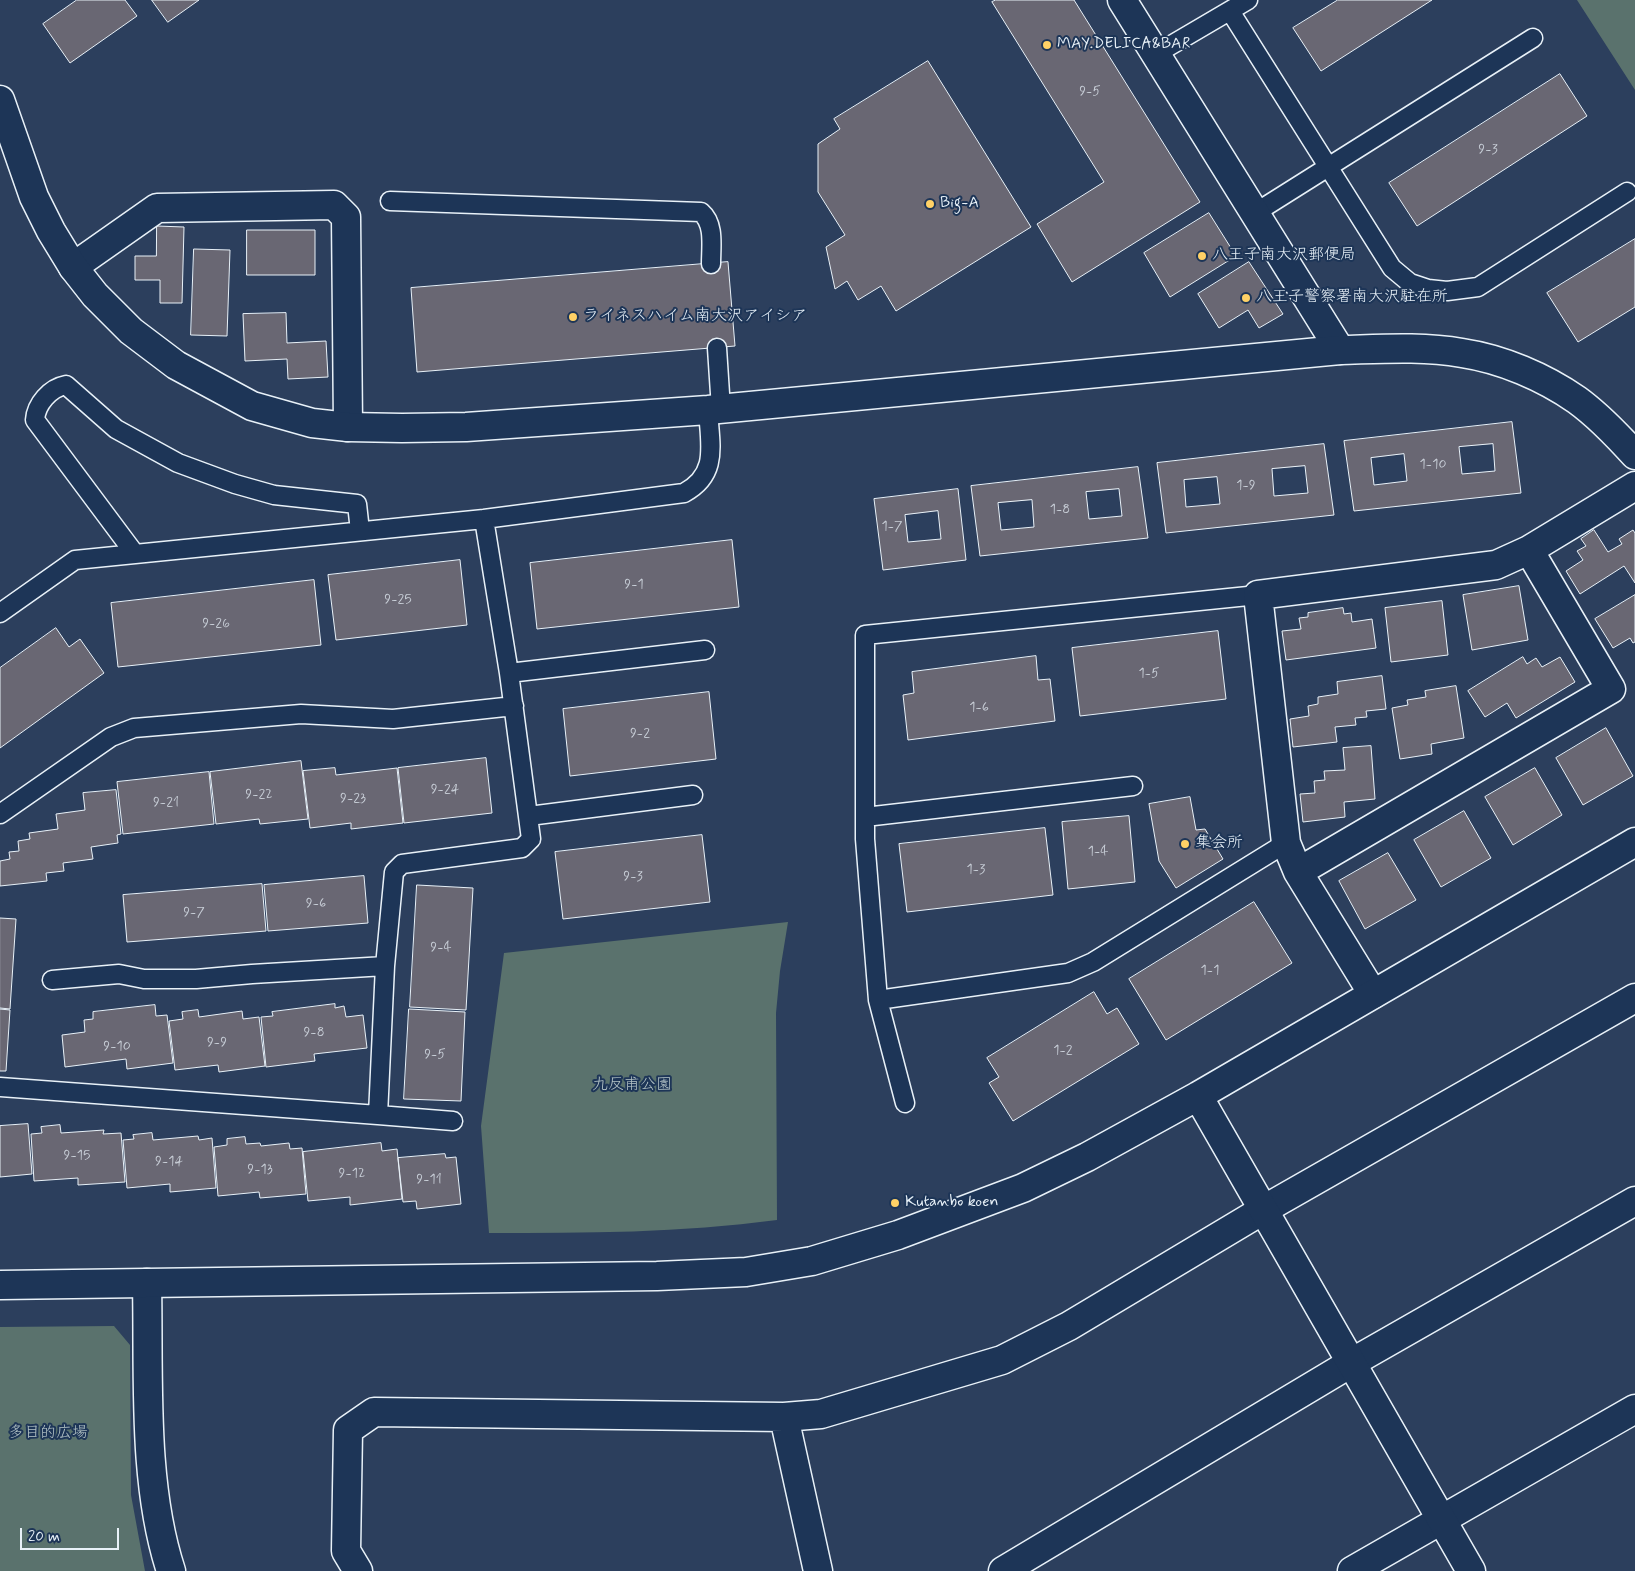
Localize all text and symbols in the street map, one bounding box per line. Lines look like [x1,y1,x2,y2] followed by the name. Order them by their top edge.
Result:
[1057,35,1191,55] place label: MAY.DELICA&BAR
[1041,39,1053,51] marker: MAY.DELICA&BAR
[1079,84,1101,100] house number: 9-5
[1478,142,1498,158] house number: 9-3
[940,194,979,214] place label: Big-A
[924,198,936,210] marker: Big-A
[1212,246,1356,266] place label: 八王子南大沢郵便局
[1196,250,1208,262] marker: 八王子南大沢郵便局
[1256,288,1448,308] place label: 八王子警察署南大沢駐在所
[1240,292,1252,304] marker: 八王子警察署南大沢駐在所
[583,307,807,327] place label: ライネスハイム南大沢アイシア
[567,311,579,323] marker: ライネスハイム南大沢アイシア
[1420,457,1446,473] house number: 1-10
[1236,478,1256,494] house number: 1-9
[1050,502,1070,518] house number: 1-8
[881,519,903,535] house number: 1-7
[624,577,644,593] house number: 9-1
[384,592,412,608] house number: 9-25
[202,616,230,632] house number: 9-26
[1139,666,1159,682] house number: 1-5
[969,700,989,716] house number: 1-6
[630,726,650,742] house number: 9-2
[431,782,459,798] house number: 9-24
[245,787,273,803] house number: 9-22
[340,791,366,807] house number: 9-23
[153,795,179,811] house number: 9-21
[1195,834,1243,854] place label: 集会所
[1179,838,1191,850] marker: 集会所
[1088,844,1108,860] house number: 1-4
[967,862,985,878] house number: 1-3
[623,869,643,885] house number: 9-3
[306,896,326,912] house number: 9-6
[183,905,205,921] house number: 9-7
[430,940,452,956] house number: 9-4
[1201,963,1219,979] house number: 1-1
[303,1025,325,1041] house number: 9-8
[207,1035,227,1051] house number: 9-9
[103,1039,131,1055] house number: 9-10
[1053,1043,1073,1059] house number: 1-2
[424,1047,446,1063] house number: 9-5
[592,1076,672,1096] park label: 九反甫公園
[64,1148,90,1164] house number: 9-15
[155,1154,183,1170] house number: 9-14
[247,1162,273,1178] house number: 9-13
[339,1166,365,1182] house number: 9-12
[416,1172,442,1188] house number: 9-11
[905,1193,998,1213] place label: Kutanbo koen
[889,1197,901,1209] marker: Kutanbo koen
[8,1424,88,1444] park label: 多目的広場
[22,1518,121,1550] scale bar
[28,1527,60,1547] text: 20 m

